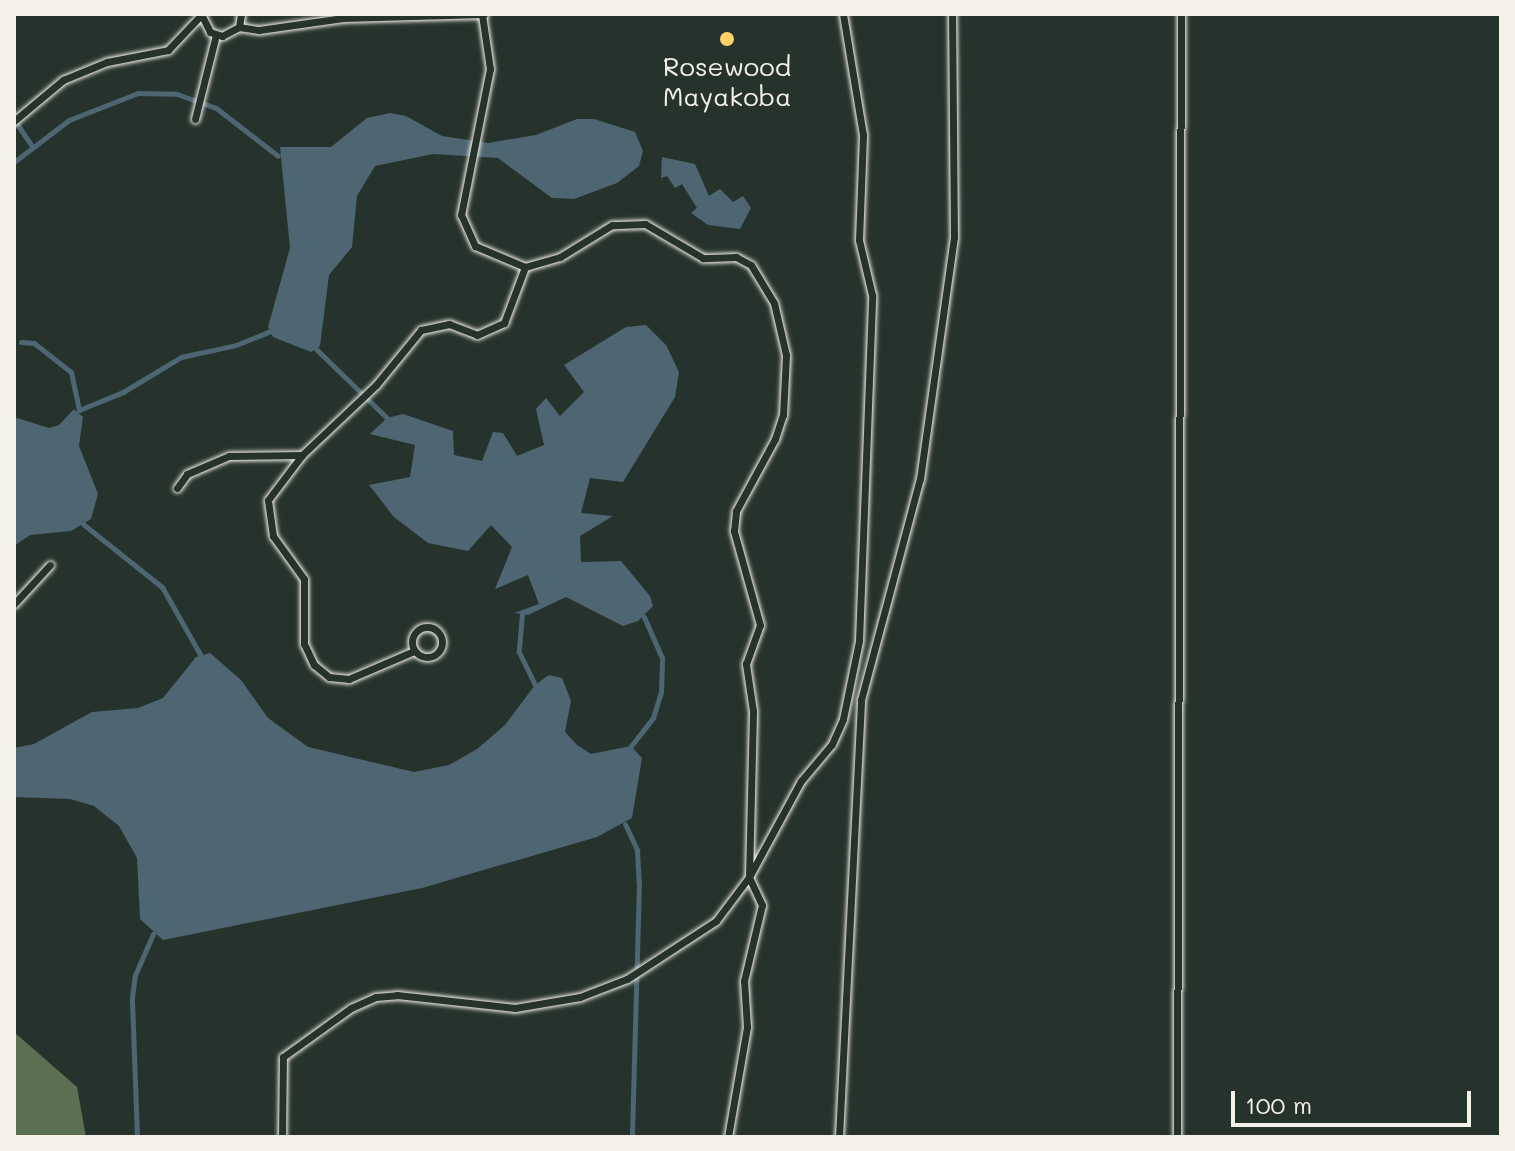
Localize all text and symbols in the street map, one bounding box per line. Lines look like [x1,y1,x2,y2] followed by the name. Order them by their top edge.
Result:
[718,30,736,48] marker: Rosewood Mayakoba
[663,51,791,112] place label: Rosewood Mayakoba
[1235,1075,1475,1125] scale bar
[1245,1089,1312,1120] text: 100 m

